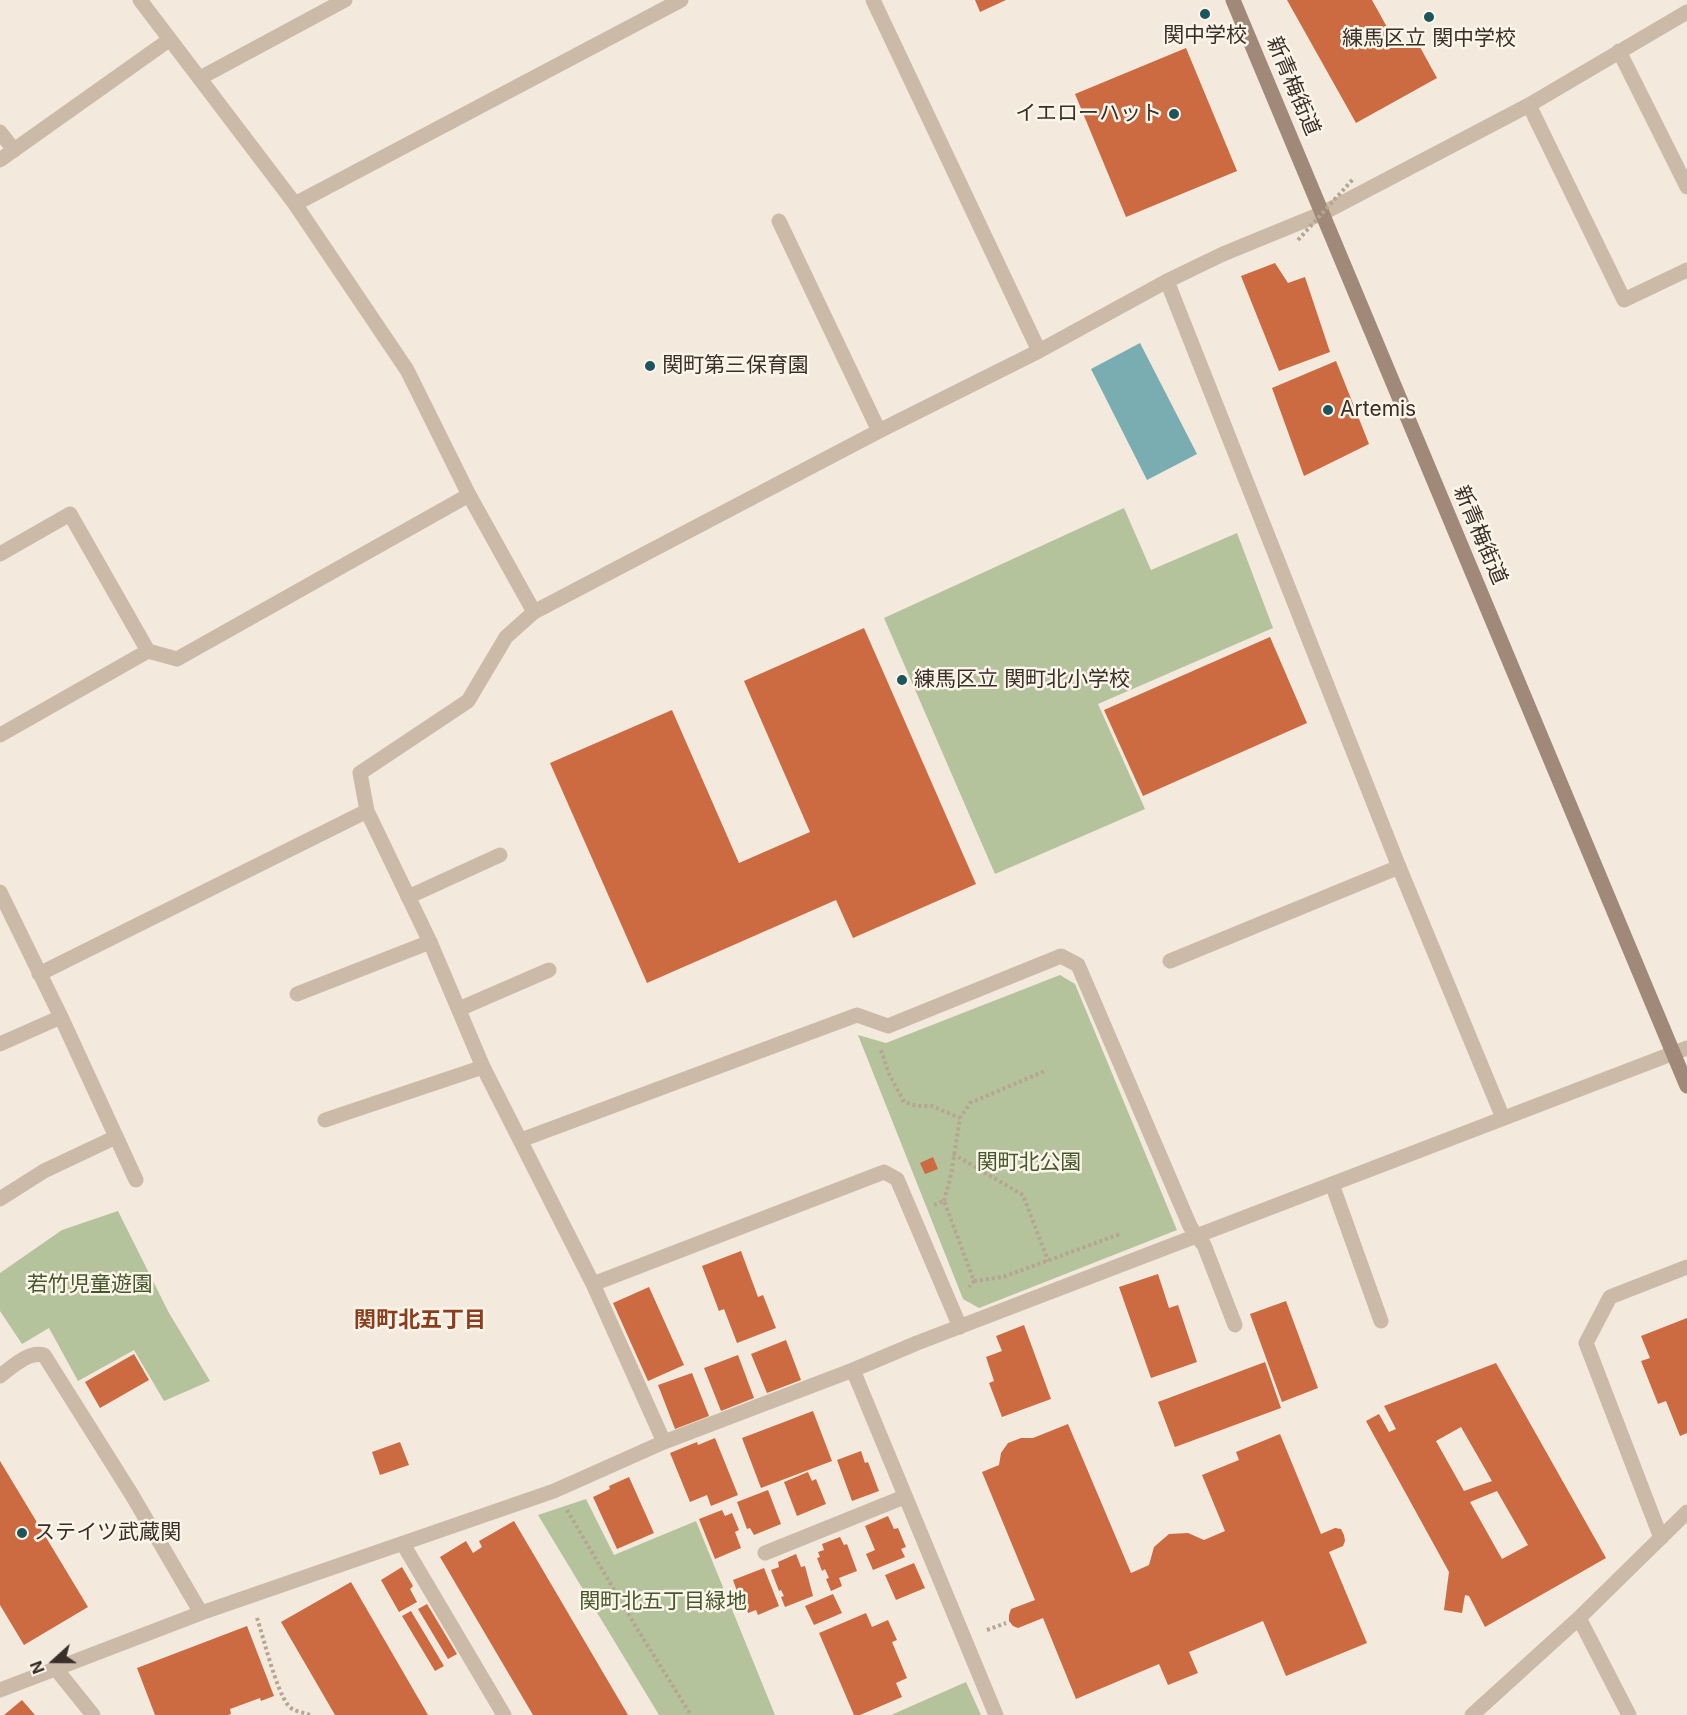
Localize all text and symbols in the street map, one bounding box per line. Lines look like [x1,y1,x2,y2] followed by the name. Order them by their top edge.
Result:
[1198,7,1212,21] marker: 関中学校
[1422,10,1436,24] marker: 練馬区立 関中学校
[1163,23,1247,49] place label: 関中学校
[1342,26,1516,52] place label: 練馬区立 関中学校
[1261,33,1325,139] street label: 新青梅街道
[1015,101,1162,127] place label: イエローハット
[1167,107,1181,121] marker: イエローハット
[662,353,809,379] place label: 関町第三保育園
[643,359,657,373] marker: 関町第三保育園
[1340,397,1416,423] place label: Artemis
[1321,403,1335,417] marker: Artemis
[1448,482,1512,588] street label: 新青梅街道
[914,667,1130,693] place label: 練馬区立 関町北小学校
[895,673,909,687] marker: 練馬区立 関町北小学校
[977,1150,1081,1176] park label: 関町北公園
[27,1272,153,1298] park label: 若竹児童遊園
[354,1307,486,1333] district label: 関町北五丁目
[34,1520,181,1546] place label: ステイツ武蔵関
[15,1526,29,1540] marker: ステイツ武蔵関
[579,1589,747,1615] park label: 関町北五丁目緑地
[24,1631,84,1691] north arrow
[26,1658,49,1677] text: N

